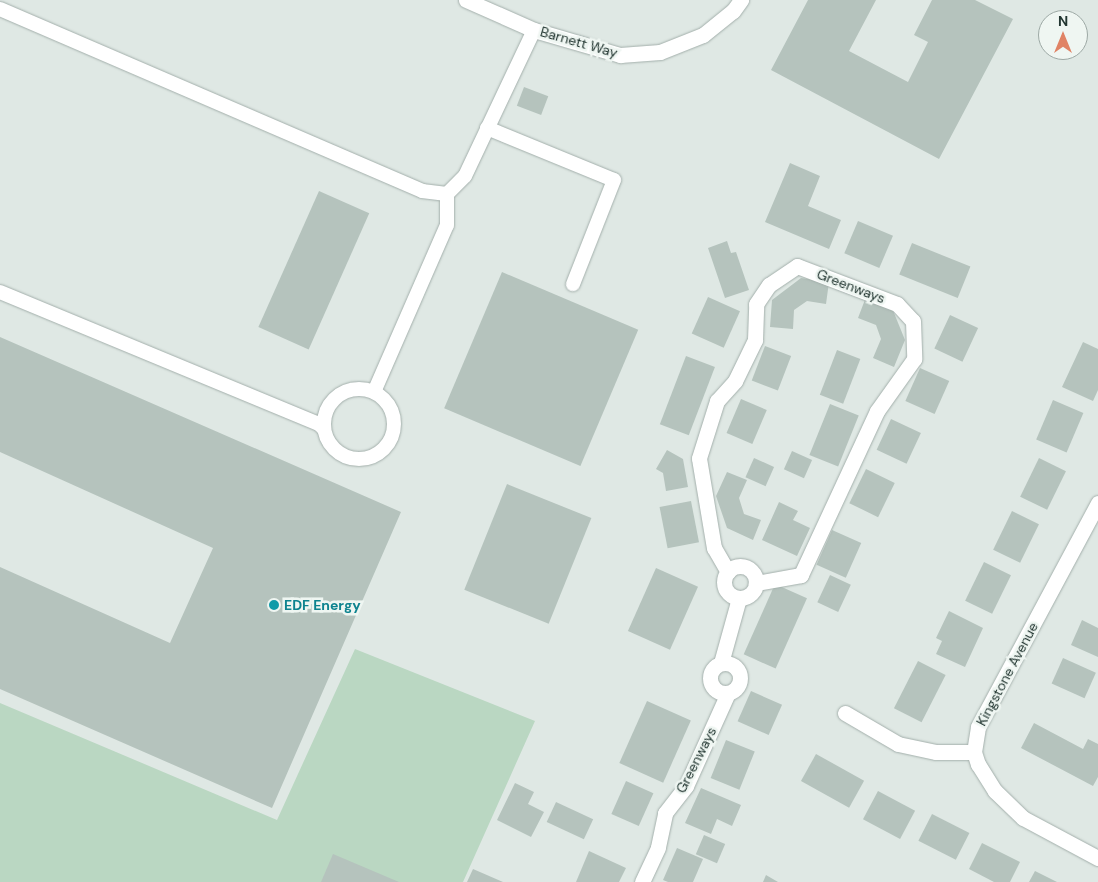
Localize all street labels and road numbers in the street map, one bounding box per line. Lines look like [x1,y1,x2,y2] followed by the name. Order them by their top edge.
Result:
[538,23,620,61] street label: Barnett Way
[815,265,887,307] street label: Greenways
[973,619,1041,729] street label: Kingstone Avenue
[672,724,720,796] street label: Greenways

